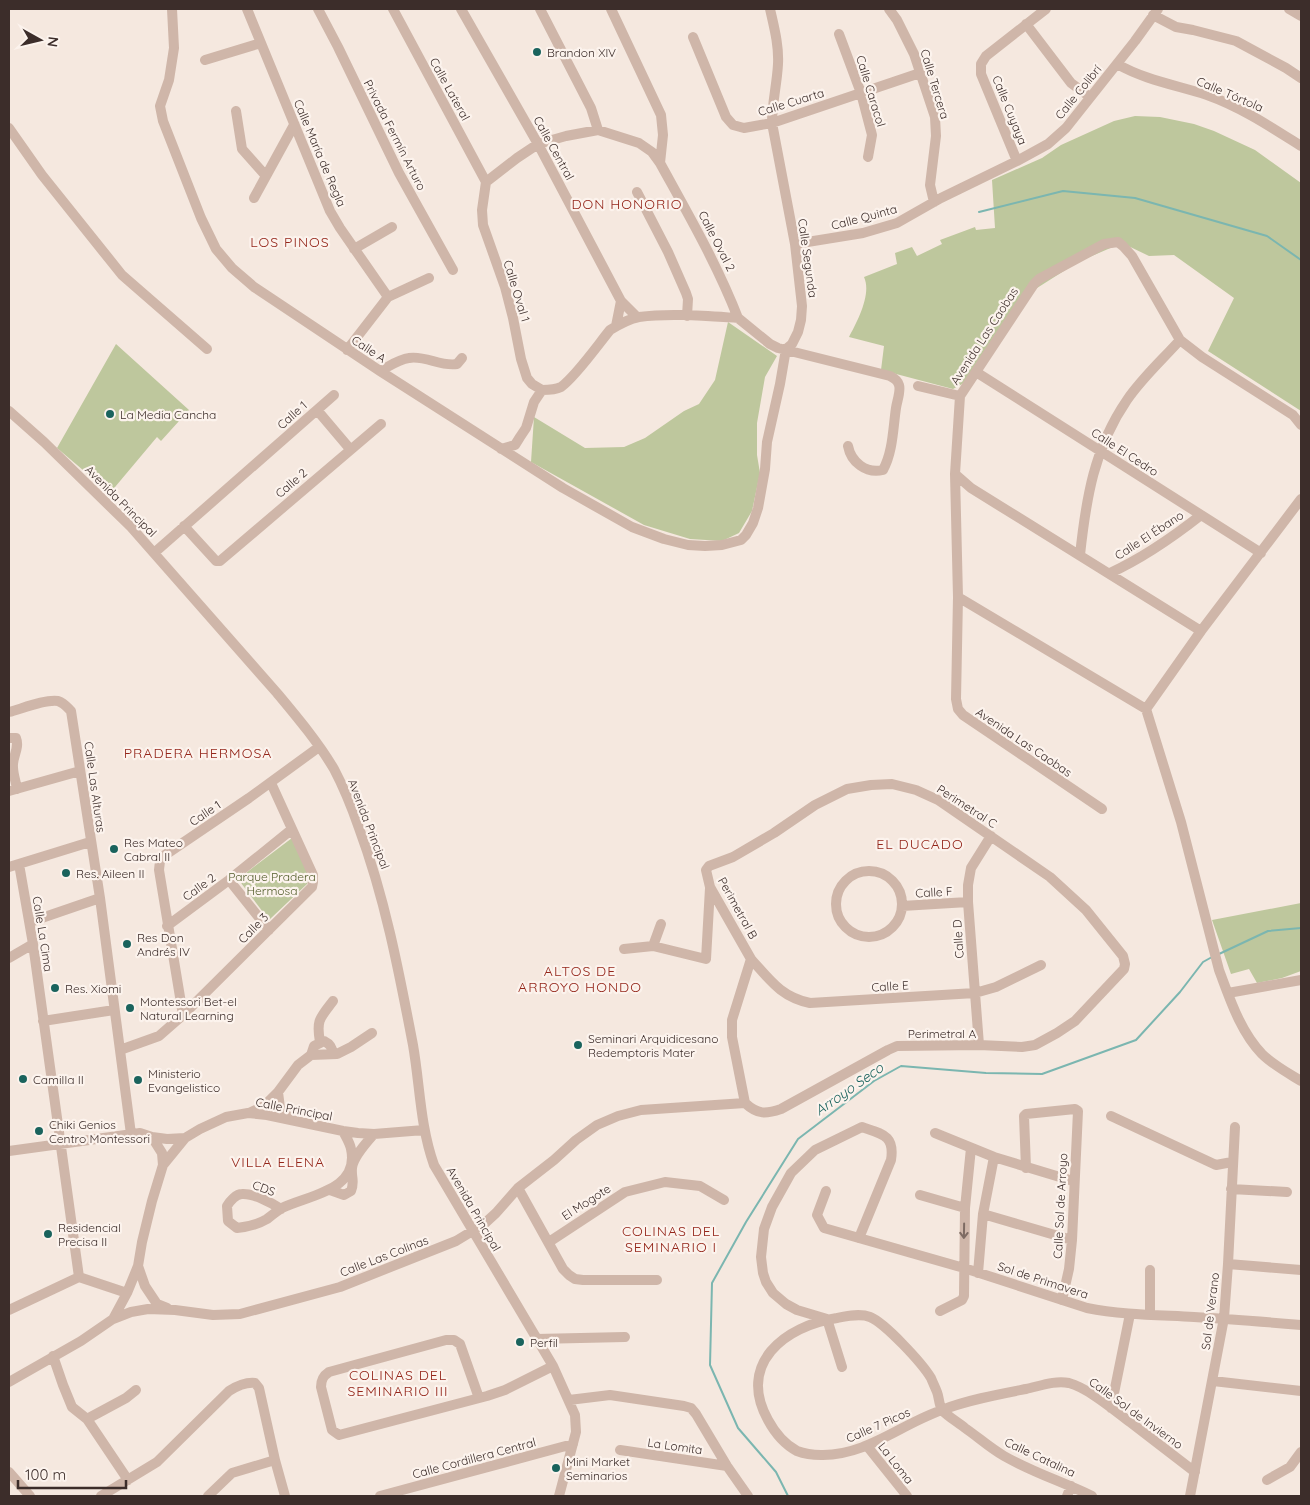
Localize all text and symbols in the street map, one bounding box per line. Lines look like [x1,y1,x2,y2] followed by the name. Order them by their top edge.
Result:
[15,15,65,65] north arrow
[43,35,63,48] text: N
[547,45,616,60] place label: Brandon XlV
[531,46,543,58] marker: Brandon XlV
[917,47,953,121] street label: Calle Tercera
[853,54,889,128] street label: Calle Caracol
[427,55,473,123] street label: Calle Lateral
[1052,62,1105,122] street label: Calle Colibrí
[989,73,1031,147] street label: Calle Cuyaya
[1194,73,1266,115] street label: Calle Tórtola
[361,77,429,193] street label: Privada Fermín Arturo
[756,85,826,119] street label: Calle Cuarta
[291,97,349,209] street label: Calle María de Regla
[530,113,578,183] street label: Calle Central
[571,195,683,213] district label: DON HONORIO
[829,201,899,233] street label: Calle Quinta
[695,208,739,274] street label: Calle Oval 2
[795,217,821,299] street label: Calle Segunda
[250,233,330,251] district label: LOS PINOS
[500,258,534,324] street label: Calle Oval 1
[947,284,1021,387] street label: Avenida Las Caobas
[349,332,389,366] street label: Calle A
[274,398,310,432] street label: Calle 1
[120,407,216,422] place label: La Media Cancha
[104,408,116,420] marker: La Media Cancha
[1089,425,1161,479] street label: Calle El Cedro
[82,462,160,540] street label: Avenida Principal
[272,465,310,501] street label: Calle 2
[1112,507,1186,563] street label: Calle El Ébano
[973,704,1075,780] street label: Avenida Las Caobas
[81,740,109,834] street label: Calle Las Alturas
[124,744,272,762] district label: PRADERA HERMOSA
[345,777,393,871] street label: Avenida Principal
[934,781,1000,831] street label: Perimetral C
[186,797,224,829] street label: Calle 1
[124,835,183,864] place label: Res Mateo Cabral II
[876,835,964,853] district label: EL DUCADO
[108,843,120,855] marker: Res Mateo Cabral II
[76,866,145,881] place label: Res. Aileen II
[60,867,72,879] marker: Res. Aileen II
[228,869,316,898] park label: Parque Pradera Hermosa
[180,870,219,904] street label: Calle 2
[715,874,761,942] street label: Perimetral B
[915,884,953,900] street label: Calle F
[30,895,56,973] street label: Calle La Cima
[235,910,271,946] street label: Calle 3
[949,919,967,959] street label: Calle D
[137,930,190,959] place label: Res Don Andrés IV
[121,938,133,950] marker: Res Don Andrés IV
[518,962,642,996] district label: ALTOS DE ARROYO HONDO
[871,977,909,995] street label: Calle E
[65,981,121,996] place label: Res. Xiomi
[49,982,61,994] marker: Res. Xiomi
[140,994,237,1023] place label: Montessori Bet-el Natural Learning
[124,1002,136,1014] marker: Montessori Bet-el Natural Learning
[908,1026,976,1041] street label: Perimetral A
[588,1031,719,1060] place label: Seminari Arquidicesano Redemptoris Mater
[572,1039,584,1051] marker: Seminari Arquidicesano Redemptoris Mater
[811,1058,887,1119] water label: Arroyo Seco
[148,1066,220,1095] place label: Ministerio Evangelistico
[33,1072,84,1087] place label: Camilla II
[17,1073,29,1085] marker: Camilla II
[132,1074,144,1086] marker: Ministerio Evangelistico
[254,1094,334,1124] street label: Calle Principal
[49,1117,150,1146] place label: Chiki Genios Centro Montessori
[33,1125,45,1137] marker: Chiki Genios Centro Montessori
[231,1153,325,1171] district label: VILLA ELENA
[1050,1153,1070,1259] street label: Calle Sol de Arroyo
[444,1164,504,1254] street label: Avenida Principal
[251,1177,278,1199] street label: CDS
[559,1181,613,1223] street label: El Mogote
[58,1220,121,1249] place label: Residencial Precisa II
[622,1222,720,1256] district label: COLINAS DEL SEMINARIO I
[960,1223,969,1239] one-way arrow
[42,1228,54,1240] marker: Residencial Precisa II
[338,1232,431,1280] street label: Calle Las Colinas
[996,1258,1090,1302] street label: Sol de Primavera
[1198,1271,1222,1351] street label: Sol de Verano
[530,1335,558,1350] place label: Perfil
[514,1336,526,1348] marker: Perfil
[347,1366,449,1400] district label: COLINAS DEL SEMINARIO III
[1086,1374,1186,1452] street label: Calle Sol de Invierno
[844,1404,913,1446] street label: Calle 7 Picos
[411,1434,537,1482] street label: Calle Cordillera Central
[1002,1434,1078,1480] street label: Calle Catalina
[647,1435,703,1457] street label: La Lomita
[875,1439,917,1487] street label: La Loma
[566,1454,630,1483] place label: Mini Market Seminarios
[18,1458,125,1490] scale bar
[550,1462,562,1474] marker: Mini Market Seminarios
[25,1465,66,1484] text: 100 m

